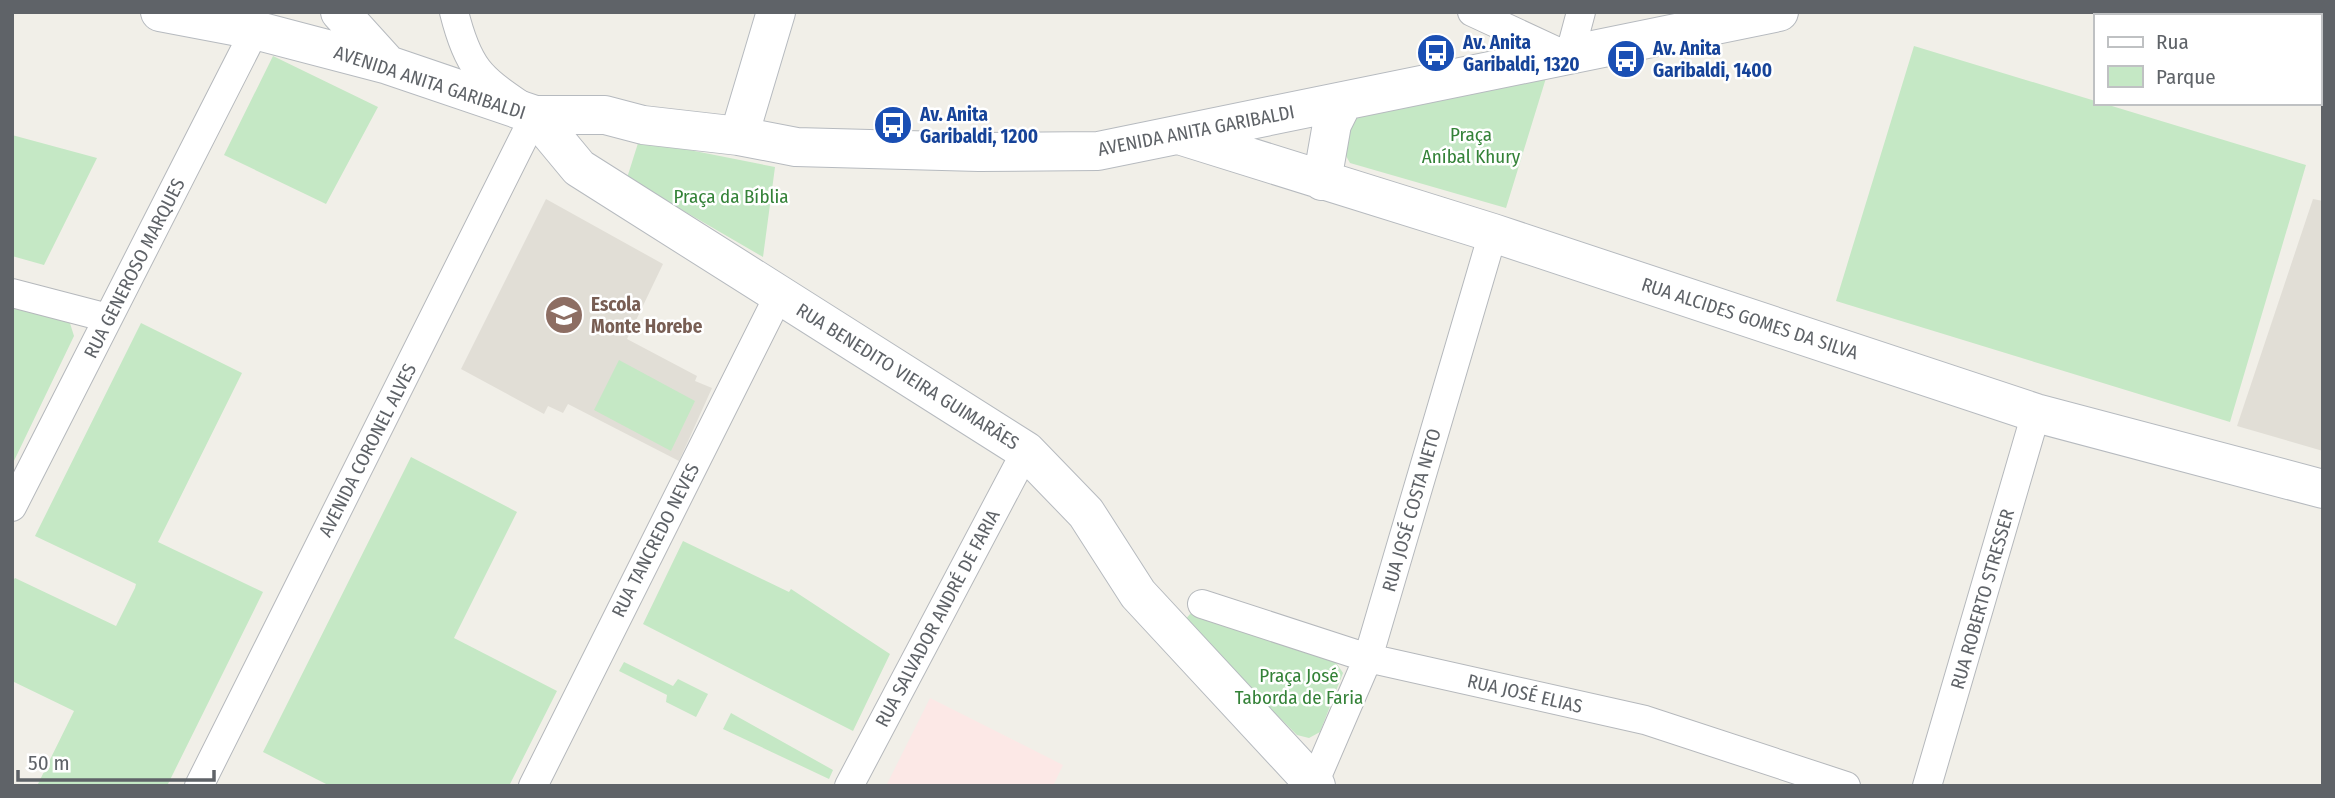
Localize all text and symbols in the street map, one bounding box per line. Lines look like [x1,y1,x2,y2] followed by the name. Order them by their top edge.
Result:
[2094,14,2321,105] legend
[2156,29,2189,55] text: Rua
[1462,31,1580,76] place label: Av. Anita Garibaldi, 1320
[1415,32,1457,74] bus stop icon: Av. Anita Garibaldi, 1320
[1652,37,1772,82] place label: Av. Anita Garibaldi, 1400
[1605,38,1647,80] bus stop icon: Av. Anita Garibaldi, 1400
[331,41,528,124] street label: AVENIDA ANITA GARIBALDI
[2156,64,2216,90] text: Parque
[1096,100,1296,161] street label: AVENIDA ANITA GARIBALDI
[919,103,1038,148] place label: Av. Anita Garibaldi, 1200
[872,104,914,146] bus stop icon: Av. Anita Garibaldi, 1200
[1422,123,1521,168] park label: Praça Aníbal Khury
[79,174,190,362] street label: RUA GENEROSO MARQUES
[673,185,789,208] park label: Praça da Bíblia
[1639,273,1861,364] street label: RUA ALCIDES GOMES DA SILVA
[591,293,703,338] place label: Escola Monte Horebe
[543,294,585,336] school or university icon: Escola Monte Horebe
[792,298,1023,455] street label: RUA BENEDITO VIEIRA GUIMARÃES
[314,360,421,541] street label: AVENIDA CORONEL ALVES
[1377,426,1446,594] street label: RUA JOSÉ COSTA NETO
[607,459,704,621] street label: RUA TANCREDO NEVES
[870,506,1005,731] street label: RUA SALVADOR ANDRÉ DE FARIA
[1946,506,2019,692] street label: RUA ROBERTO STRESSER
[1235,664,1363,709] park label: Praça José Taborda de Faria
[1465,669,1585,718] street label: RUA JOSÉ ELIAS
[18,738,214,782] scale bar
[28,750,70,776] text: 50 m

